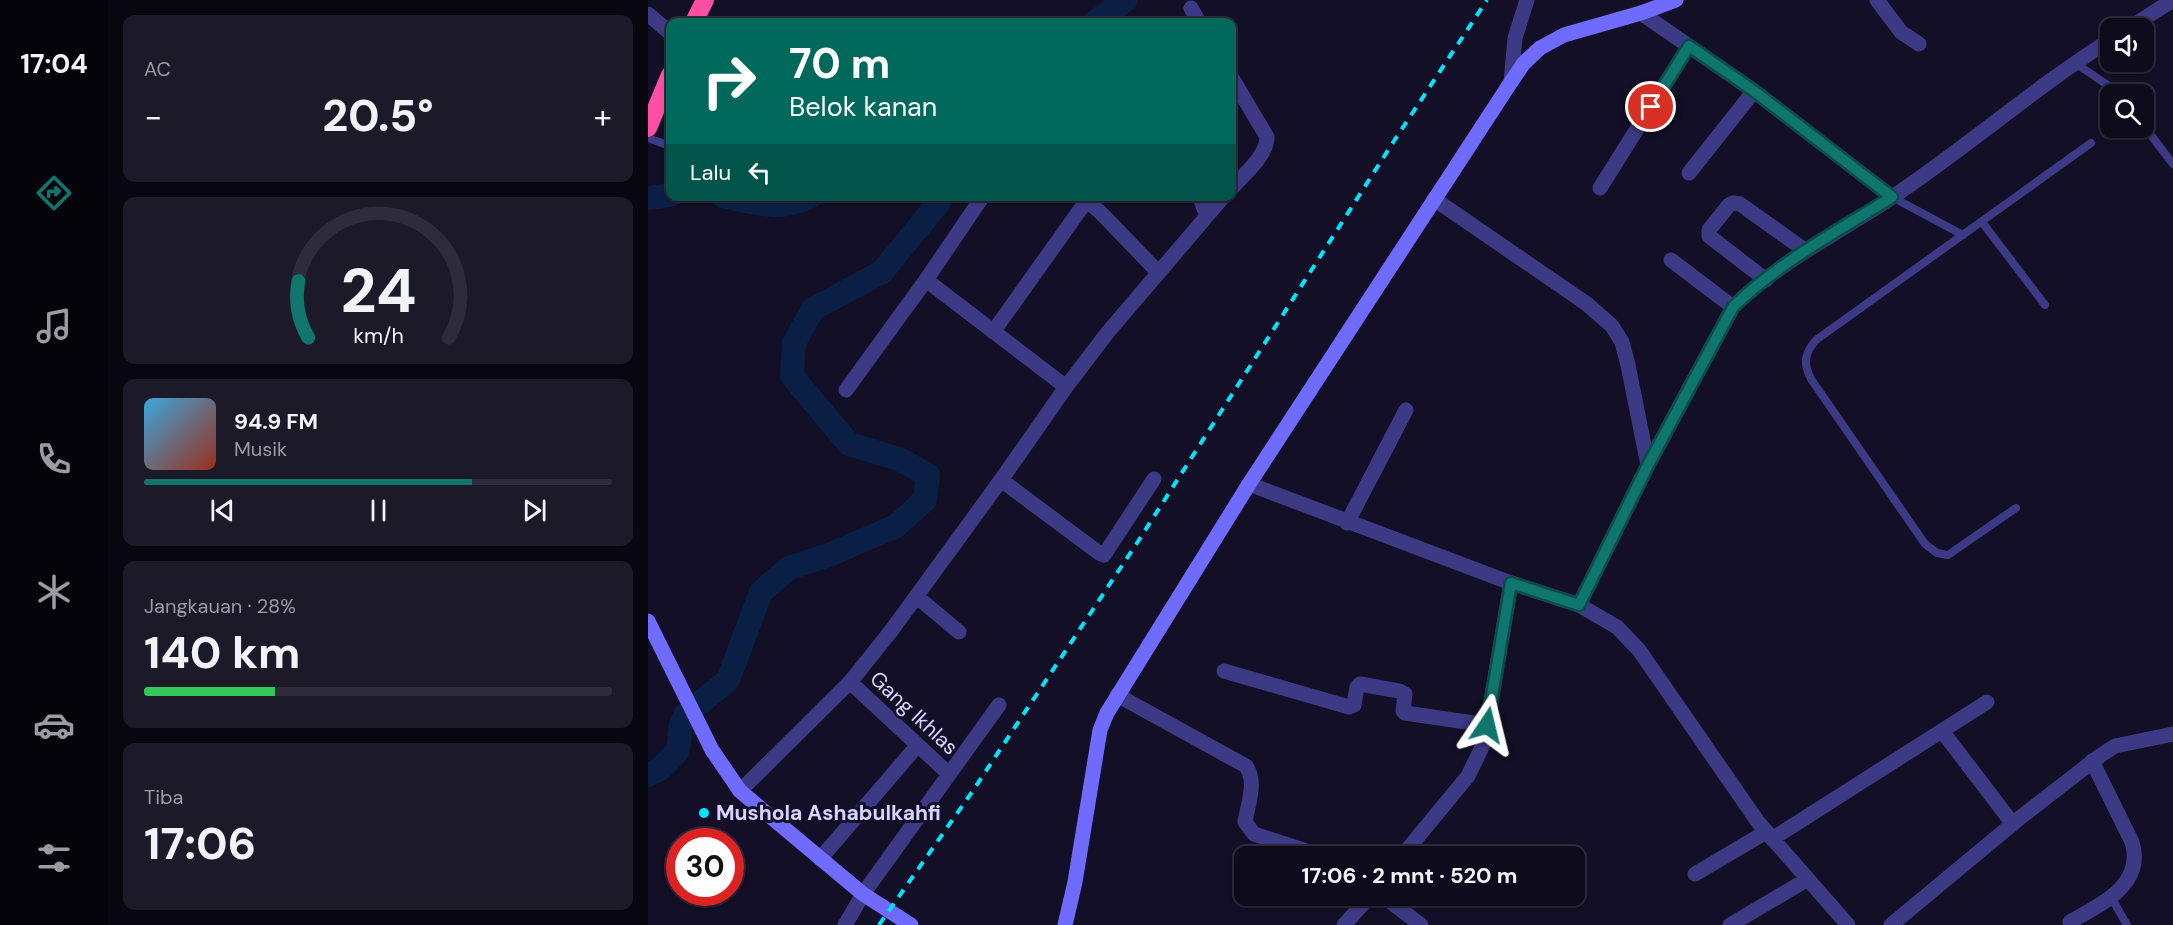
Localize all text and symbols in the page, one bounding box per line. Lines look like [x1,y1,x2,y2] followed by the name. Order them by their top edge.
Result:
[2100,18,2154,138] map controls
[2100,18,2154,72] button: sound
[789,36,890,91] text: 70 m
[690,42,768,120] icon: right
[20,46,88,81] text: 17:04
[144,56,171,82] text: AC
[1625,81,1676,132] pin
[2100,84,2154,138] button: search
[322,86,434,145] text: 20.5°
[789,89,937,124] text: Belok kanan
[1634,90,1667,123] icon: arrive
[144,95,162,138] text: −
[594,95,612,138] text: +
[743,156,776,189] icon: left
[690,158,731,187] text: Lalu
[33,172,75,214] icon: directions
[340,250,416,331] text: 24
[33,305,75,347] icon: music
[353,322,403,350] text: km/h
[234,407,318,436] text: 94.9 FM
[234,436,287,462] text: Musik
[33,438,75,480] icon: phone
[206,494,239,527] icon: previous
[362,494,395,527] icon: pause
[518,494,551,527] icon: next
[33,571,75,613] icon: climate
[144,593,296,619] text: Jangkauan · 28%
[144,623,300,682] text: 140 km
[864,665,964,761] street label: Gang Ikhlas
[1455,693,1519,757] position arrow
[33,704,75,746] icon: car
[144,784,183,810] text: Tiba
[716,799,941,827] place label: Mushola Ashabulkahfi
[697,806,711,820] marker: Mushola Ashabulkahfi
[144,814,256,873] text: 17:06
[666,828,744,906] speed limit sign: 30
[33,837,75,879] icon: filters
[1302,861,1517,890] text: 17:06 · 2 mnt · 520 m

